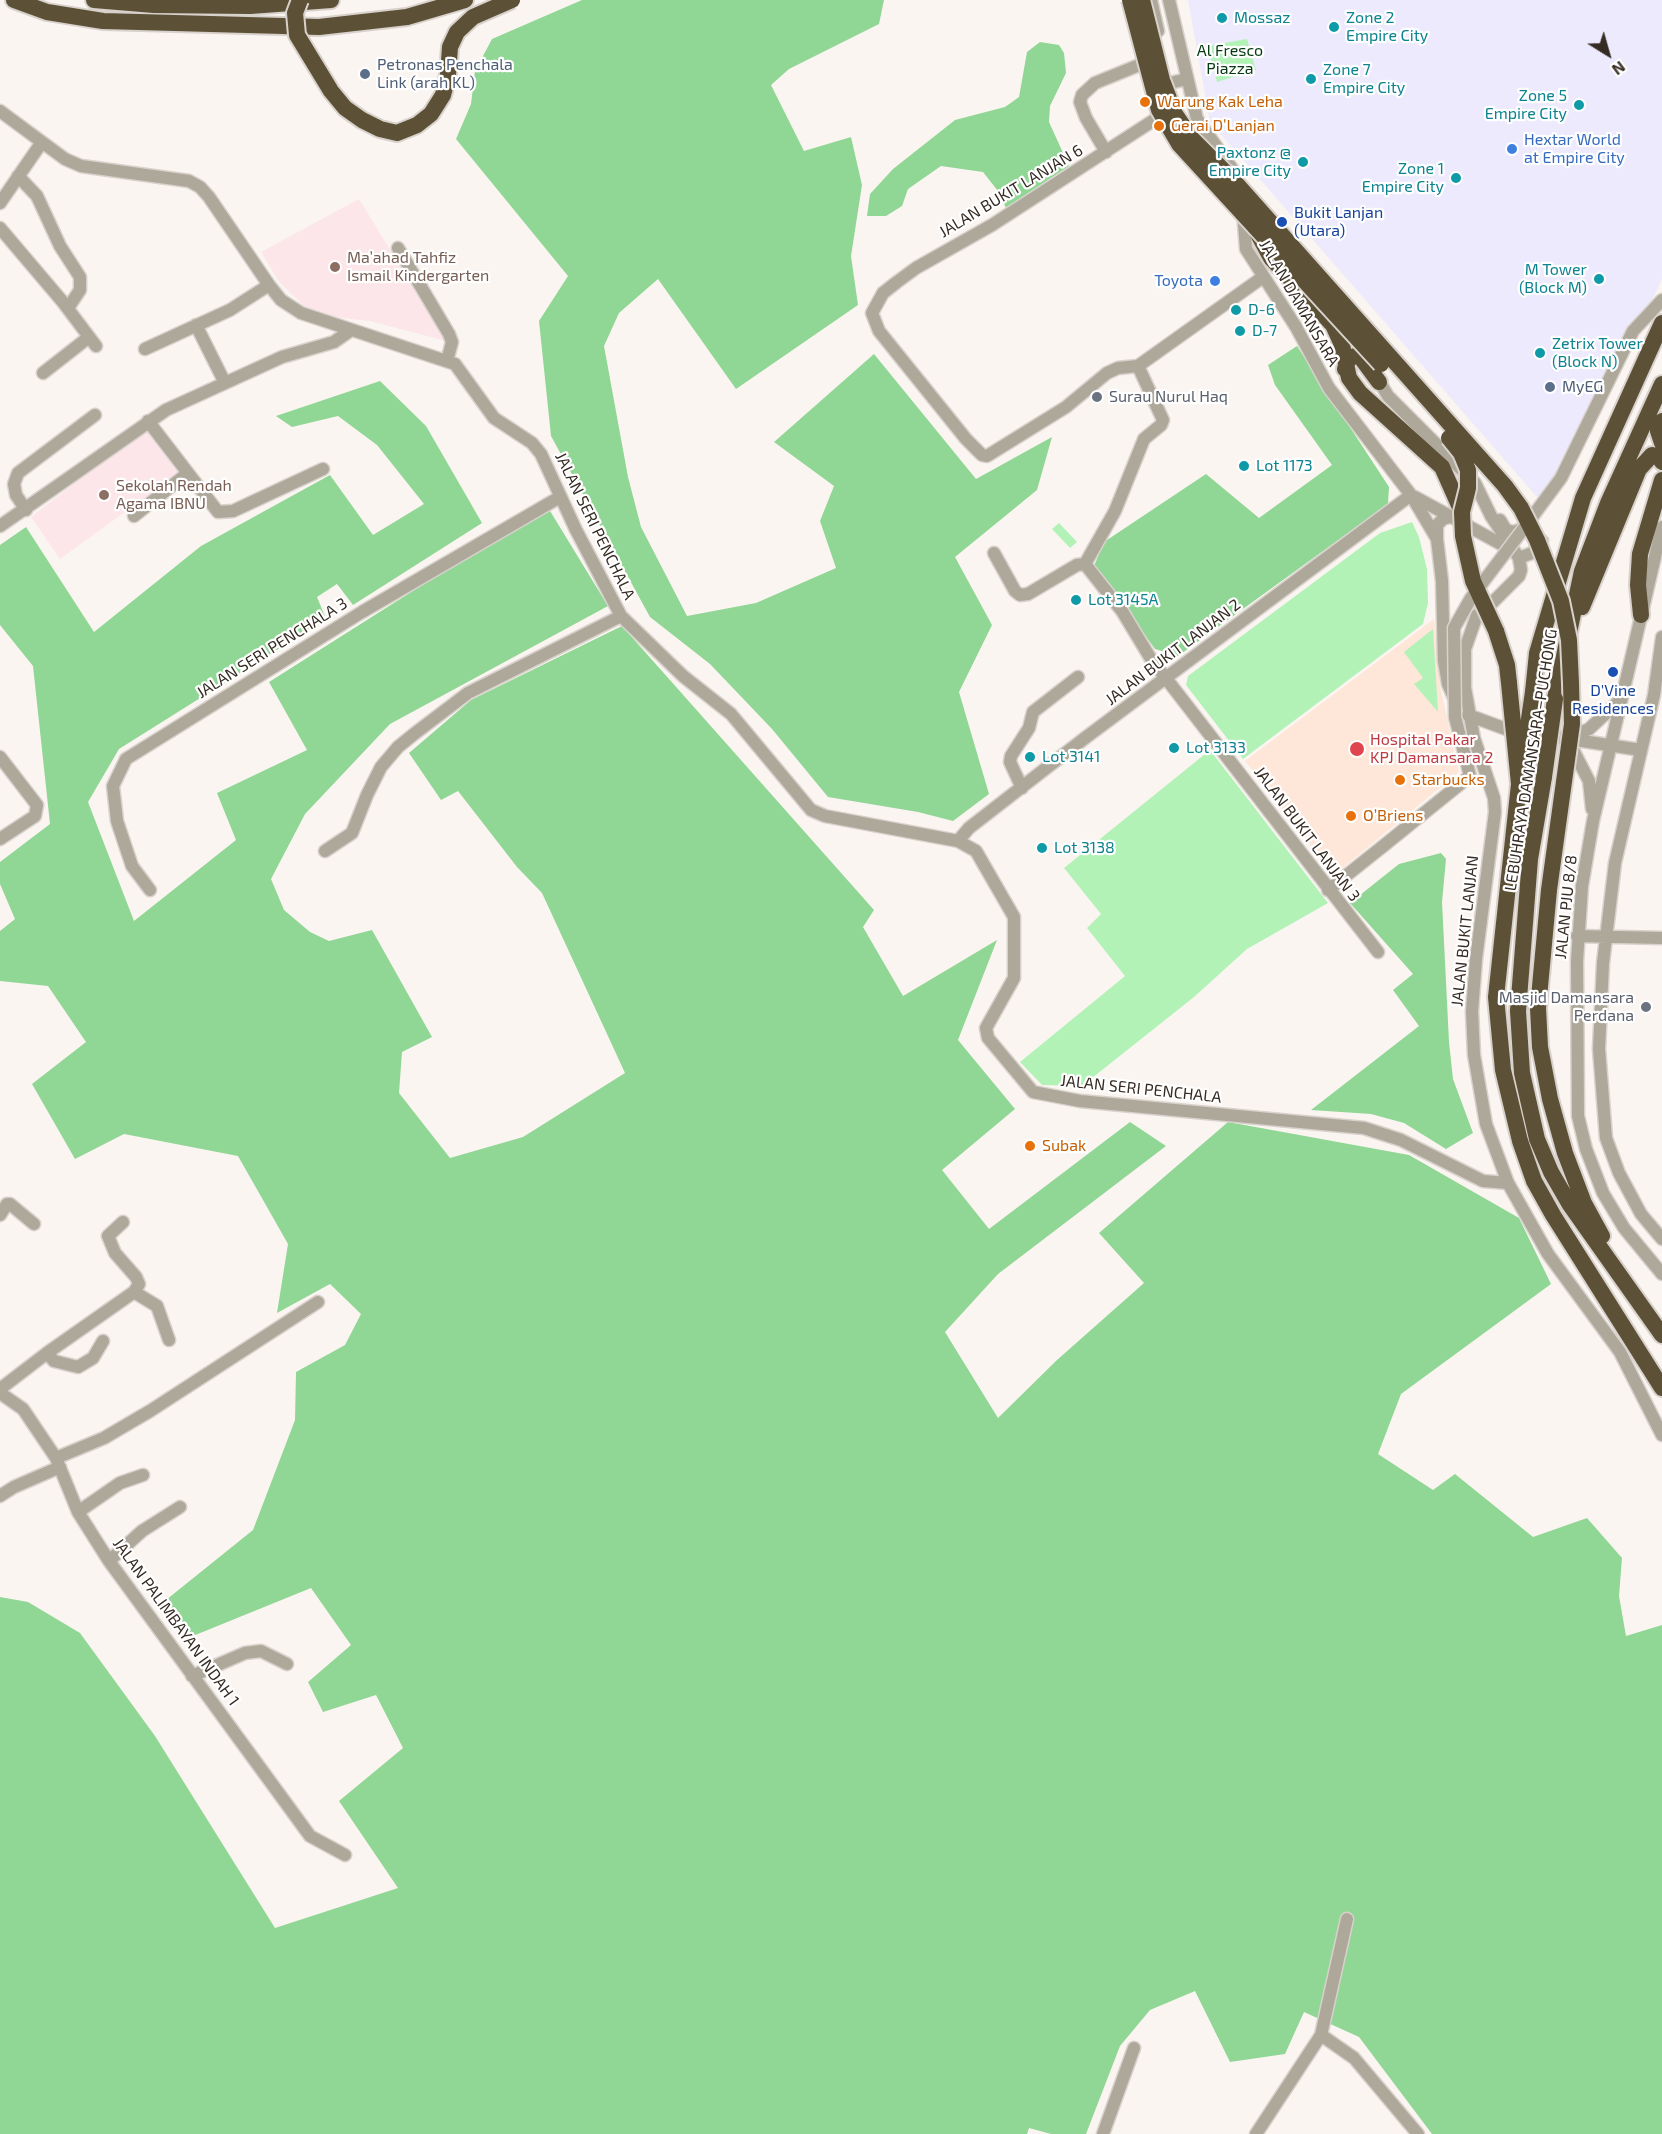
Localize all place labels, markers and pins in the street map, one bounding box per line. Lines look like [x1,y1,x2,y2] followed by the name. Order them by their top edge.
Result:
[1234,8,1290,28] place label: Mossaz
[1346,8,1428,46] place label: Zone 2 Empire City
[1215,11,1229,25] marker: Mossaz
[1327,20,1341,34] marker: Zone 2 Empire City
[377,55,513,93] place label: Petronas Penchala Link (arah KL)
[1323,60,1405,98] place label: Zone 7 Empire City
[358,67,372,81] marker: Petronas Penchala Link (arah KL)
[1304,72,1318,86] marker: Zone 7 Empire City
[1485,86,1567,124] place label: Zone 5 Empire City
[1157,92,1283,112] place label: Warung Kak Leha
[1138,95,1152,109] marker: Warung Kak Leha
[1572,98,1586,112] marker: Zone 5 Empire City
[1171,116,1275,136] place label: Gerai D’Lanjan
[1152,119,1166,133] marker: Gerai D’Lanjan
[1524,130,1625,168] place label: Hextar World at Empire City
[1505,142,1519,156] marker: Hextar World at Empire City
[1209,143,1291,181] place label: Paxtonz @ Empire City
[1296,155,1310,169] marker: Paxtonz @ Empire City
[1362,159,1444,197] place label: Zone 1 Empire City
[1449,171,1463,185] marker: Zone 1 Empire City
[1294,203,1383,241] place label: Bukit Lanjan (Utara)
[1275,215,1289,229] marker: Bukit Lanjan (Utara)
[347,248,489,286] place label: Ma’ahad Tahfiz Ismail Kindergarten
[328,260,342,274] marker: Ma’ahad Tahfiz Ismail Kindergarten
[1519,260,1587,298] place label: M Tower (Block M)
[1154,271,1203,291] place label: Toyota
[1592,272,1606,286] marker: M Tower (Block M)
[1208,274,1222,288] marker: Toyota
[1248,300,1275,320] place label: D-6
[1229,303,1243,317] marker: D-6
[1252,321,1277,341] place label: D-7
[1233,324,1247,338] marker: D-7
[1552,334,1643,372] place label: Zetrix Tower (Block N)
[1533,346,1547,360] marker: Zetrix Tower (Block N)
[1562,377,1603,397] place label: MyEG
[1543,380,1557,394] marker: MyEG
[1109,387,1228,407] place label: Surau Nurul Haq
[1090,390,1104,404] marker: Surau Nurul Haq
[1256,456,1313,476] place label: Lot 1173
[1237,459,1251,473] marker: Lot 1173
[116,476,232,514] place label: Sekolah Rendah Agama IBNU
[97,488,111,502] marker: Sekolah Rendah Agama IBNU
[1088,590,1159,610] place label: Lot 3145A
[1069,593,1083,607] marker: Lot 3145A
[1606,665,1620,679] marker: D'Vine Residences
[1572,681,1654,719] place label: D'Vine Residences
[1370,730,1493,768] place label: Hospital Pakar KPJ Damansara 2
[1186,738,1246,758] place label: Lot 3133
[1348,740,1366,758] marker: Hospital Pakar KPJ Damansara 2
[1167,741,1181,755] marker: Lot 3133
[1042,747,1100,767] place label: Lot 3141
[1023,750,1037,764] marker: Lot 3141
[1412,770,1485,790] place label: Starbucks
[1393,773,1407,787] marker: Starbucks
[1363,806,1423,826] place label: O’Briens
[1344,809,1358,823] marker: O’Briens
[1054,838,1115,858] place label: Lot 3138
[1035,841,1049,855] marker: Lot 3138
[1499,988,1634,1026] place label: Masjid Damansara Perdana
[1639,1000,1653,1014] marker: Masjid Damansara Perdana
[1042,1136,1086,1156] place label: Subak
[1023,1139,1037,1153] marker: Subak

